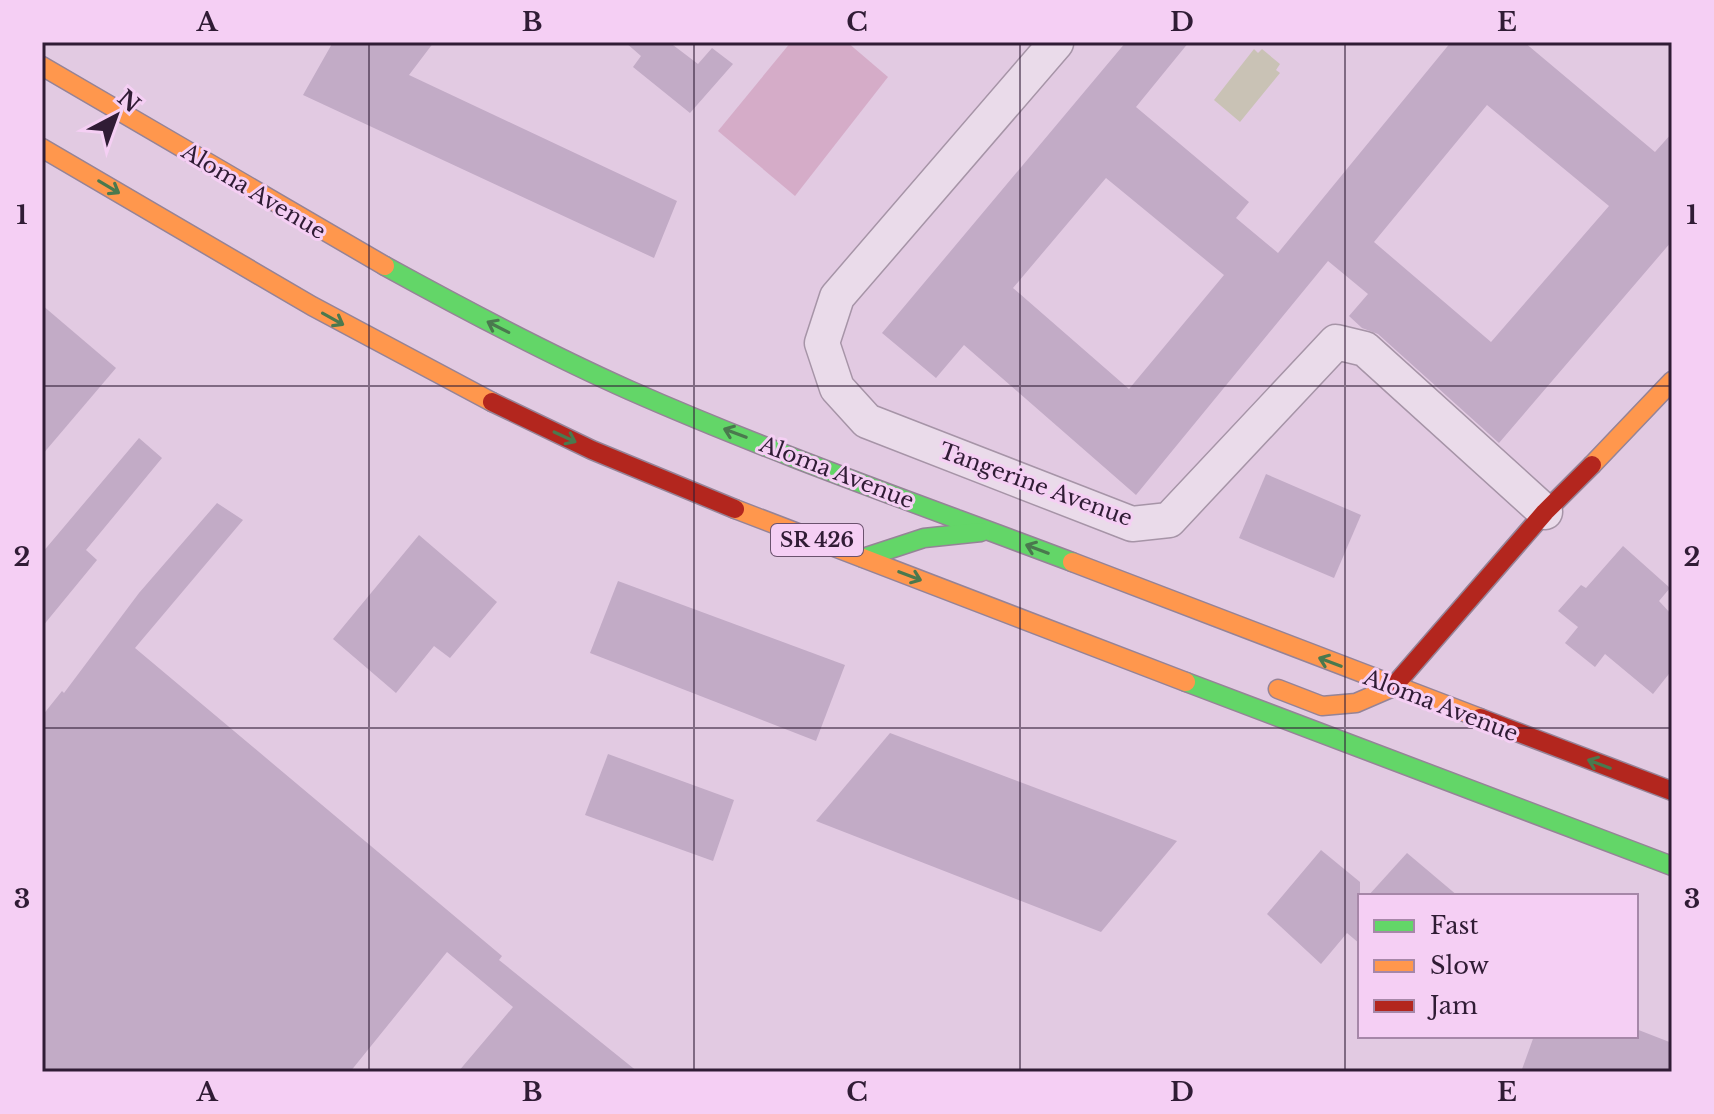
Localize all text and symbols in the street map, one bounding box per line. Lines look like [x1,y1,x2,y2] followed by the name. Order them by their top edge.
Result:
[195,6,218,38] text: A
[522,6,542,38] text: B
[846,6,868,38] text: C
[1170,6,1194,38] text: D
[1497,6,1517,38] text: E
[76,76,156,156] north arrow
[112,84,146,118] text: N
[176,137,331,245] street label: Aloma Avenue
[97,179,120,195] one-way arrow
[16,199,28,231] text: 1
[1686,199,1698,231] text: 1
[321,311,344,327] one-way arrow
[486,319,510,335] one-way arrow
[723,425,748,440] one-way arrow
[552,430,576,445] one-way arrow
[755,430,918,514] street label: Aloma Avenue
[936,437,1136,532] street label: Tangerine Avenue
[771,524,863,556] road number: SR 426
[14,541,30,573] text: 2
[1025,541,1050,555] one-way arrow
[1684,541,1700,573] text: 2
[897,570,922,584] one-way arrow
[1318,654,1343,668] one-way arrow
[1359,663,1522,747] street label: Aloma Avenue
[1587,756,1612,770] one-way arrow
[14,883,30,915] text: 3
[1684,883,1700,915] text: 3
[1358,894,1638,1038] legend
[1430,911,1478,940] text: Fast
[1430,951,1489,980] text: Slow
[1427,991,1478,1020] text: Jam
[195,1076,218,1108] text: A
[522,1076,542,1108] text: B
[846,1076,868,1108] text: C
[1170,1076,1194,1108] text: D
[1497,1076,1517,1108] text: E

